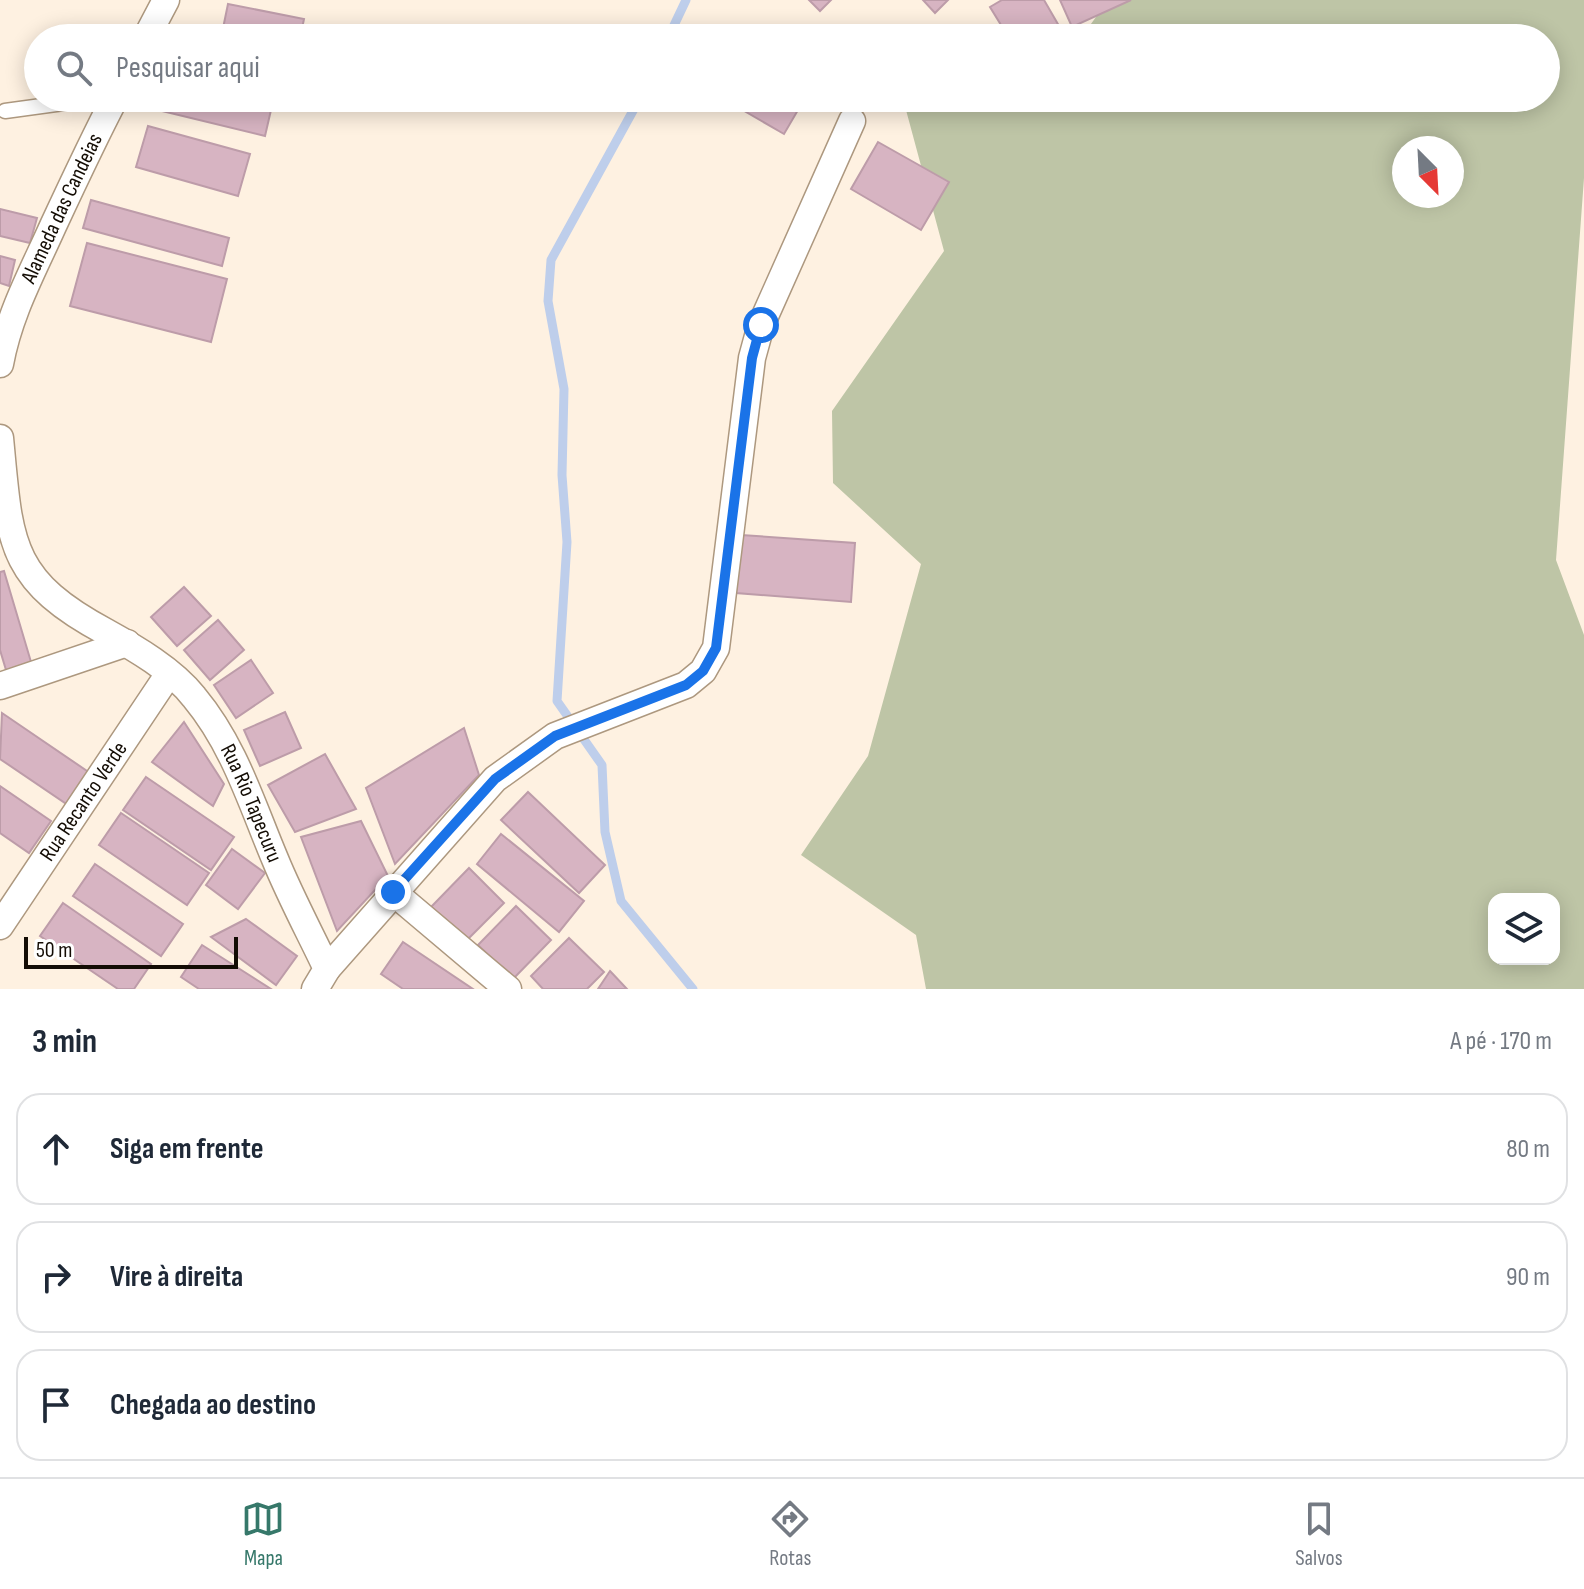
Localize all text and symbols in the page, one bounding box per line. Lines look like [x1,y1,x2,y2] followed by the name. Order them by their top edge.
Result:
[24,24,1560,112] search box
[52,46,96,90] icon: search
[116,50,260,86] text: Pesquisar aqui
[15,129,108,288] street label: Alameda das Candeias
[1392,136,1464,208] north arrow
[743,307,779,343] route start
[34,737,133,866] street label: Rua Recanto Verde
[214,739,288,866] street label: Rua Rio Tapecuru
[375,874,411,910] route end
[1488,893,1560,965] map controls
[1488,893,1560,965] button: layers
[24,933,238,969] scale bar
[36,937,72,964] text: 50 m
[32,1021,97,1062] text: 3 min
[1450,1026,1552,1057] text: A pé · 170 m
[34,1127,78,1171] icon: ahead
[110,1131,263,1167] text: Siga em frente
[1506,1134,1550,1165] text: 80 m
[34,1255,78,1299] icon: right
[110,1259,243,1295] text: Vire à direita
[1506,1262,1550,1293] text: 90 m
[34,1383,78,1427] icon: arrive
[110,1387,316,1423] text: Chegada ao destino
[241,1497,285,1572] tab: Mapa
[768,1497,812,1572] tab: Rotas
[1295,1497,1343,1572] tab: Salvos

